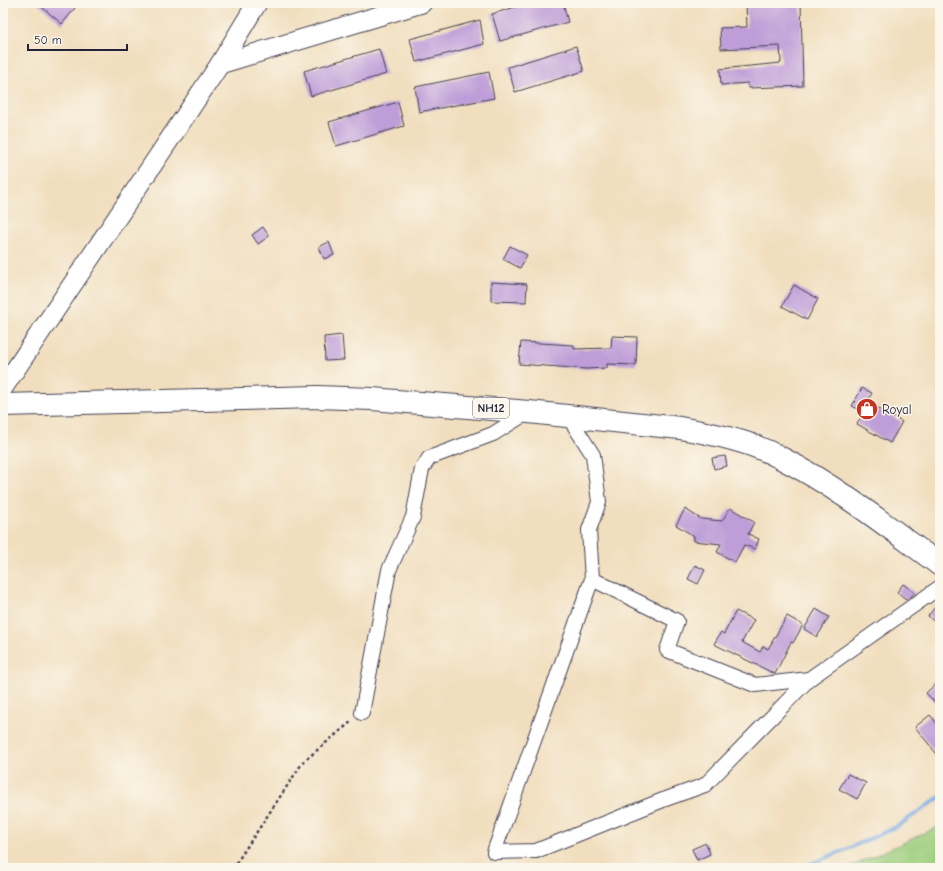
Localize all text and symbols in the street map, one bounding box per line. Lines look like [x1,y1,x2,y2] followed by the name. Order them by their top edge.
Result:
[28,26,127,52] scale bar
[34,33,62,47] text: 50 m
[854,396,880,422] shop icon: Royal
[473,398,509,418] road number: NH12
[882,402,912,417] place label: Royal

